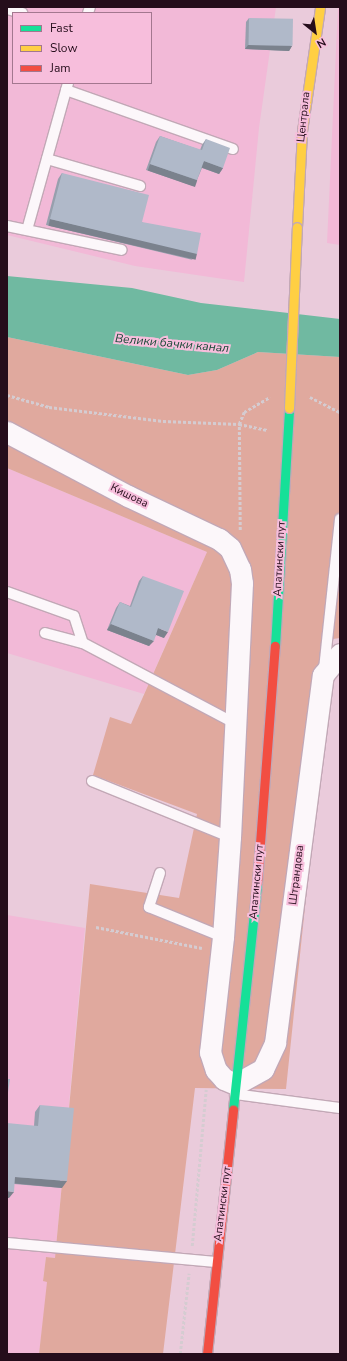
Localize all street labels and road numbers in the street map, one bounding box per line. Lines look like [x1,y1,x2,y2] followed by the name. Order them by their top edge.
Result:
[295,91,313,143] street label: Централа
[108,481,150,511] street label: Кишова
[271,521,289,597] street label: Апатински пут
[247,844,267,920] street label: Апатински пут
[287,844,307,906] street label: Штрандова
[212,1166,234,1242] street label: Апатински пут

